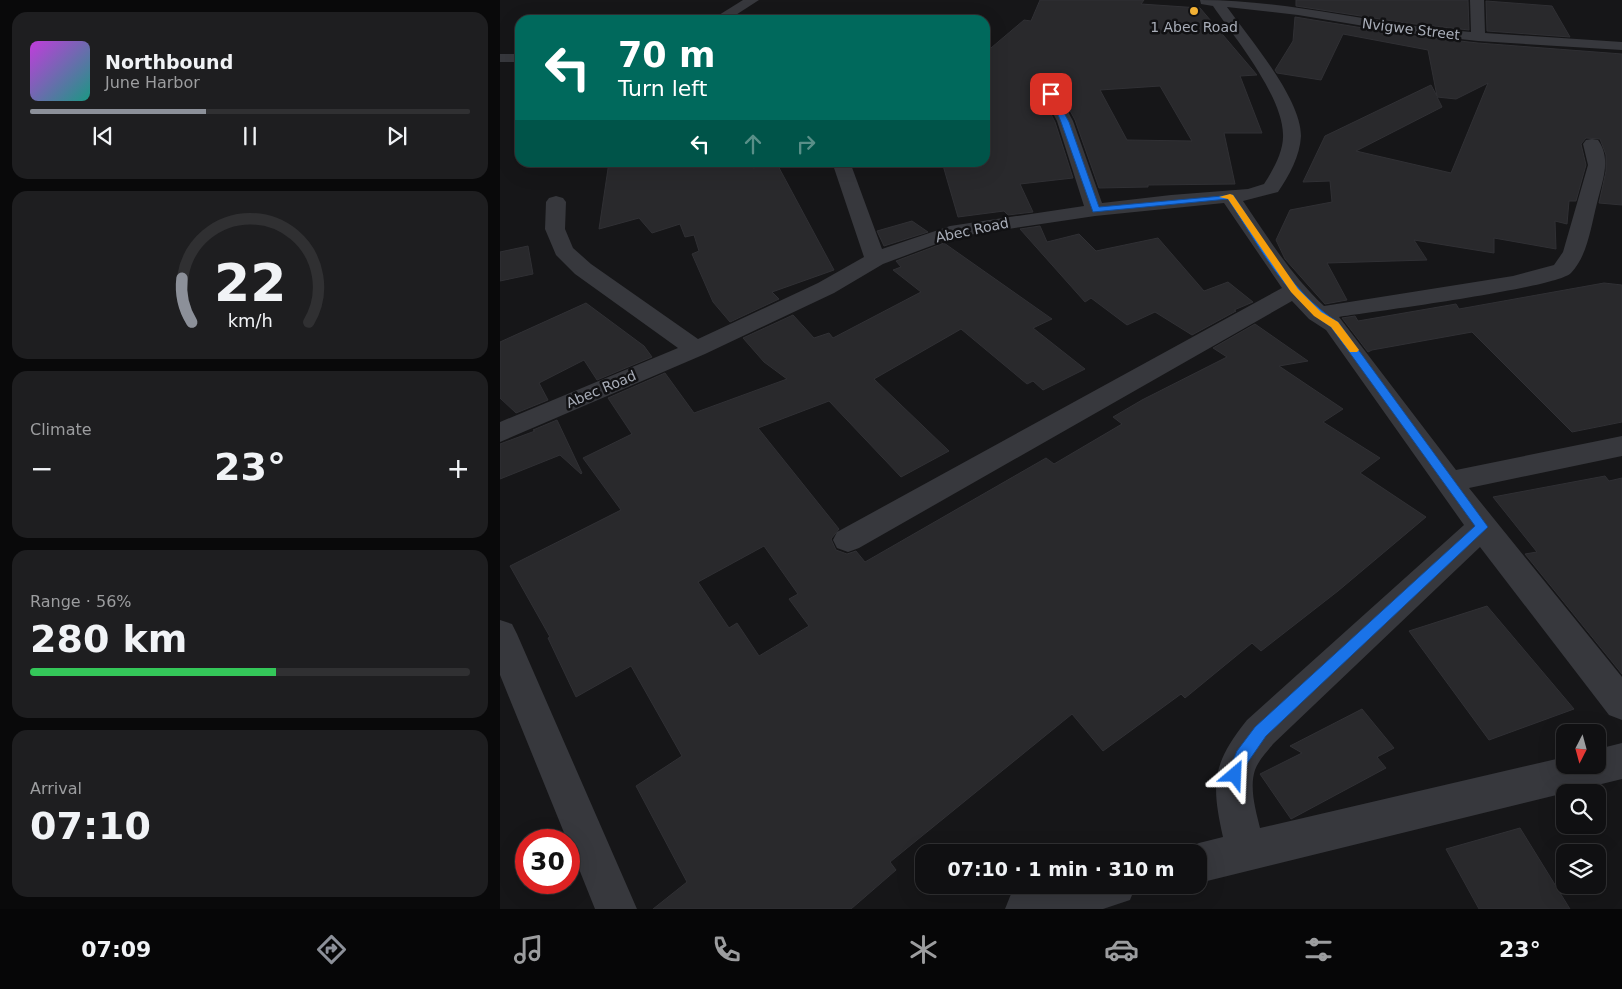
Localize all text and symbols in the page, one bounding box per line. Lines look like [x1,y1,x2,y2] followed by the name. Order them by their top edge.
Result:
[1188,5,1200,17] marker: 1 Abec Road
[1361,15,1461,43] street label: Nvigwe Street
[1150,19,1238,35] place label: 1 Abec Road
[535,35,600,100] icon: left
[618,35,715,75] text: 70 m
[105,51,233,73] text: Northbound
[105,73,200,92] text: June Harbor
[1030,73,1072,115] pin
[618,76,707,101] text: Turn left
[1037,80,1065,108] icon: arrive
[89,122,117,150] icon: previous
[236,122,264,150] icon: pause
[383,122,411,150] icon: next
[686,130,714,158] icon: left
[739,130,767,158] icon: ahead
[792,130,820,158] icon: right
[934,214,1010,246] street label: Abec Road
[214,253,286,313] text: 22
[227,310,273,331] text: km/h
[564,367,638,411] street label: Abec Road
[30,420,92,439] text: Climate
[214,445,286,489] text: 23°
[30,452,53,485] text: −
[447,452,470,485] text: +
[30,592,132,611] text: Range · 56%
[30,617,187,661] text: 280 km
[1556,724,1606,774] north arrow
[1556,724,1606,894] map controls
[1208,748,1260,800] position arrow
[30,779,82,798] text: Arrival
[1556,784,1606,834] button: search
[30,804,151,848] text: 07:10
[515,829,580,894] speed limit sign: 30
[1556,844,1606,894] button: layers
[947,858,1175,880] text: 07:10 · 1 min · 310 m
[314,932,349,967] icon: directions
[511,932,546,967] icon: music
[709,932,744,967] icon: phone
[906,932,941,967] icon: climate
[1104,932,1139,967] icon: car
[1301,932,1336,967] icon: filters
[81,937,151,962] text: 07:09
[1499,937,1541,962] text: 23°

